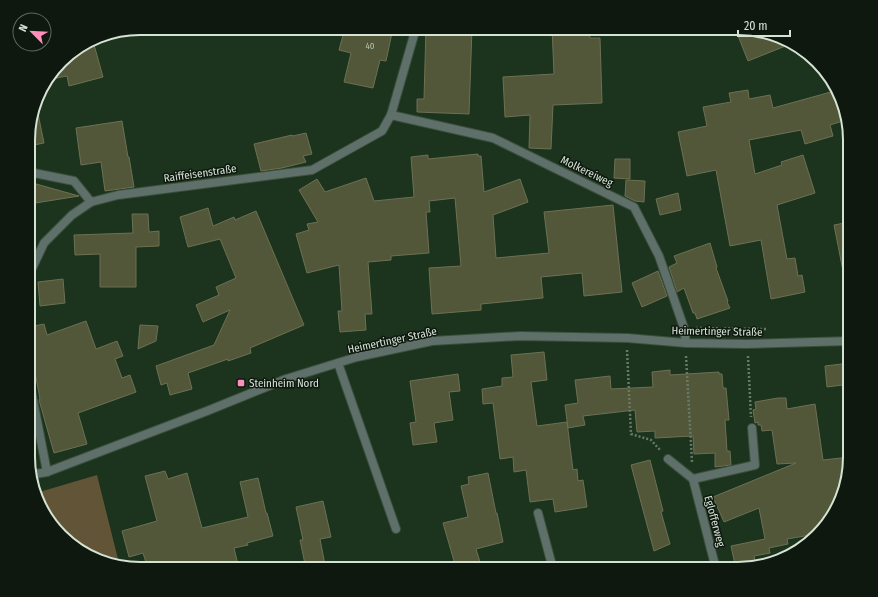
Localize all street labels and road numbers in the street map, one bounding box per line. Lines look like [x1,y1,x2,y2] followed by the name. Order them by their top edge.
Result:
[559,153,616,190] street label: Molkereiweg
[163,162,237,185] street label: Raiffeisenstraße
[671,324,763,339] street label: Heimertinger Straße
[346,325,438,356] street label: Heimertinger Straße
[701,494,728,549] street label: Eglofferweg

